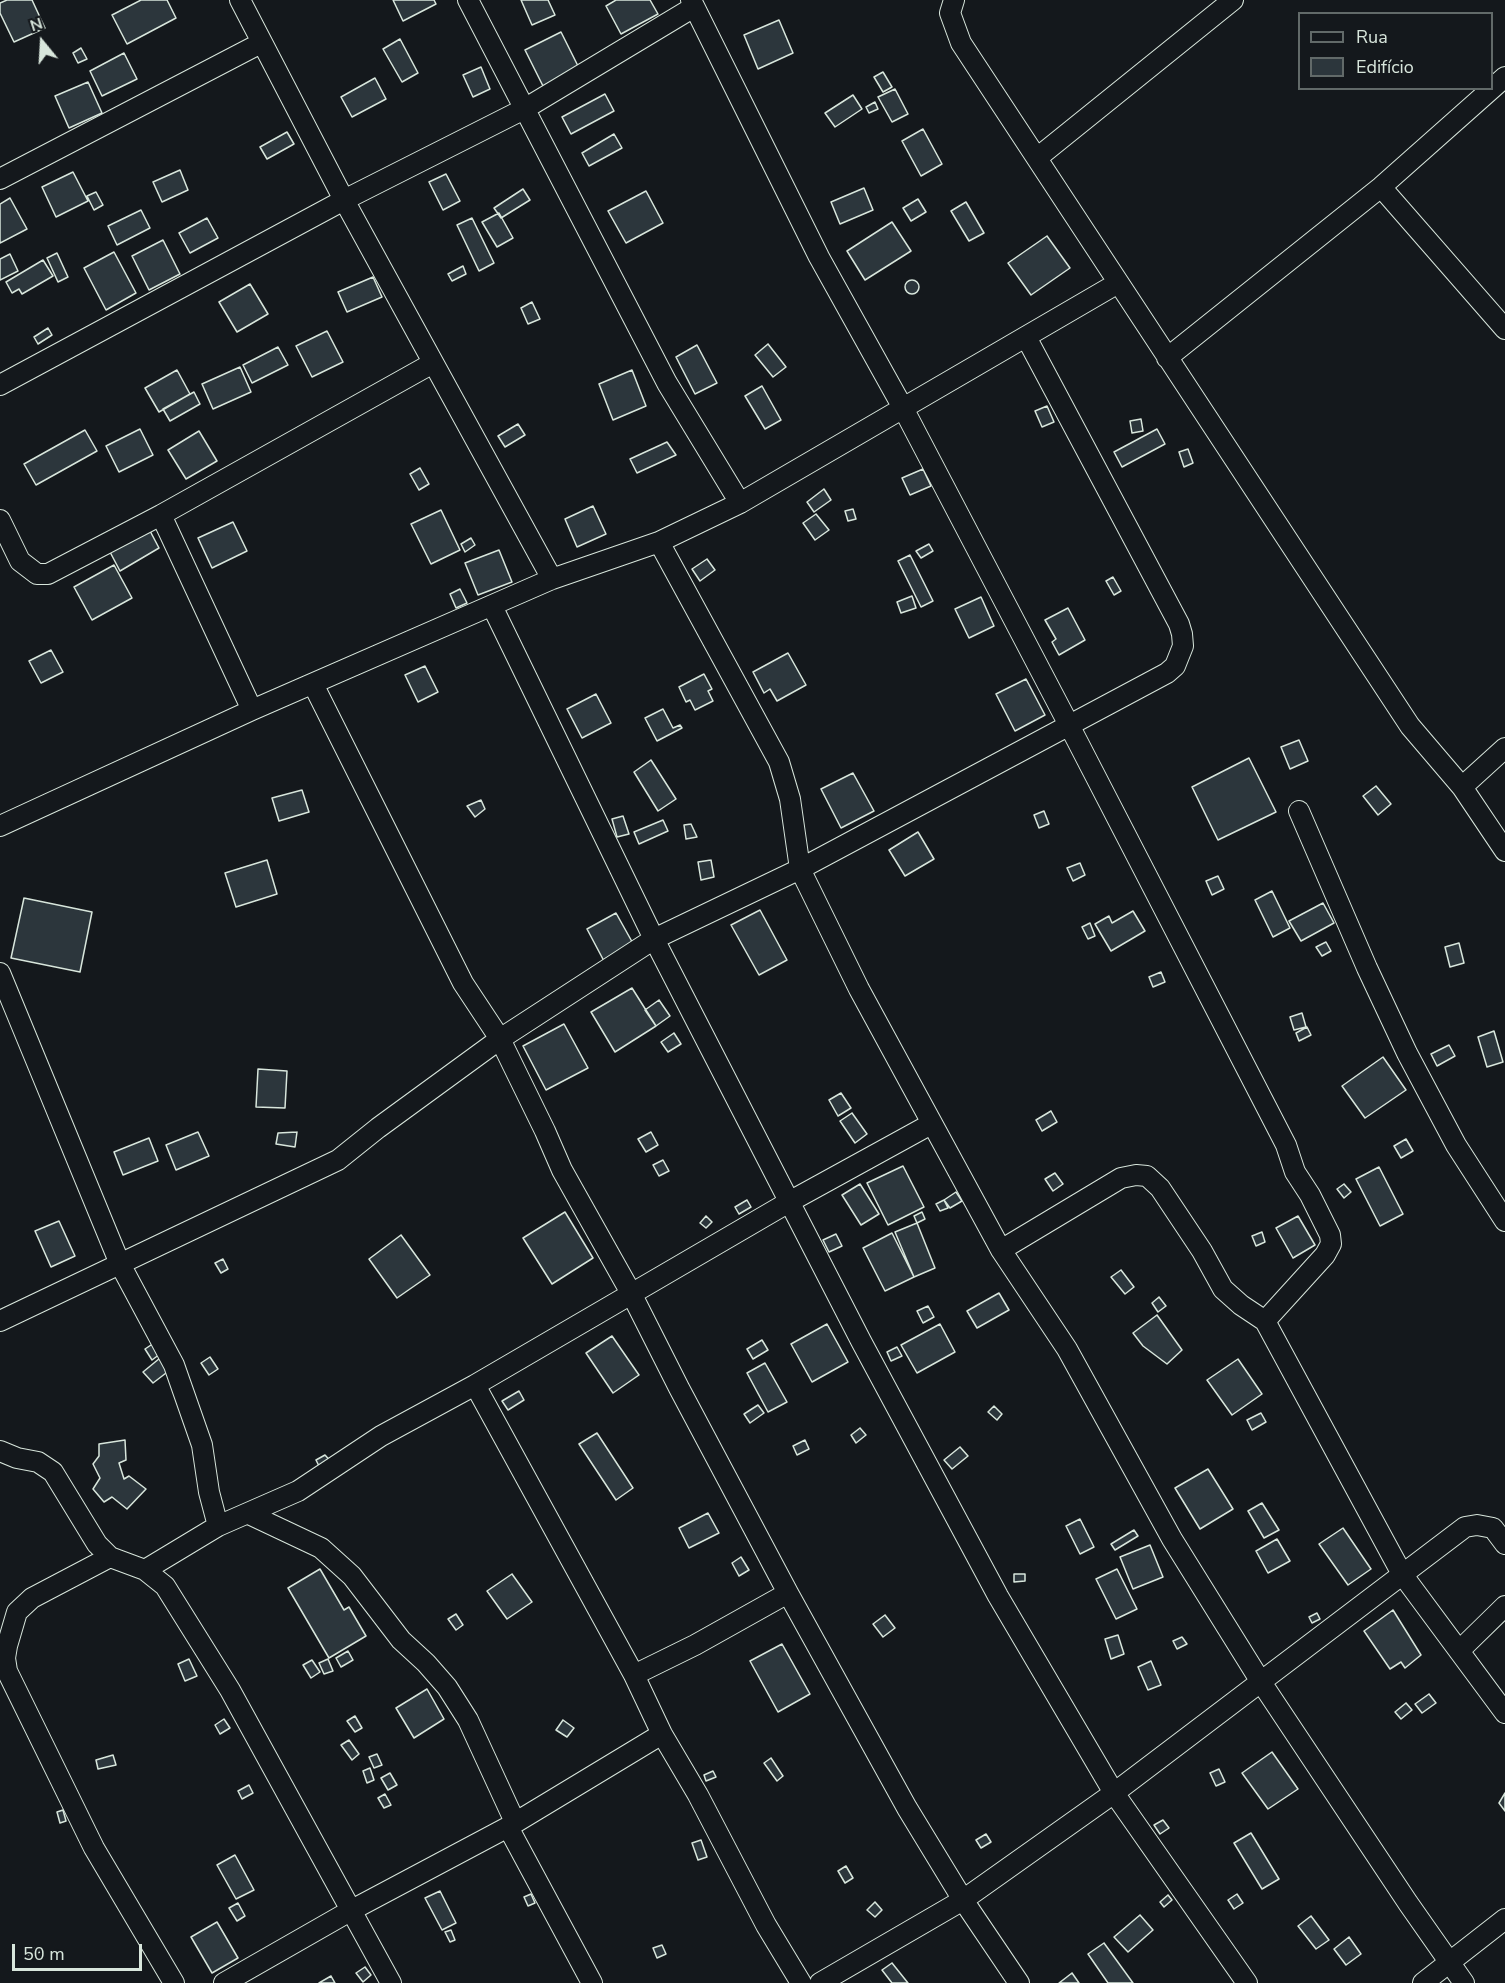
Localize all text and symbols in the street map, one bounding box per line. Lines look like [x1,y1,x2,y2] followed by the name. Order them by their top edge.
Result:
[12,12,72,72] north arrow
[1298,12,1493,90] legend
[27,13,46,37] text: N
[1356,25,1388,49] text: Rua
[1356,55,1414,79] text: Edifício
[15,1932,146,1970] scale bar
[23,1942,65,1966] text: 50 m

